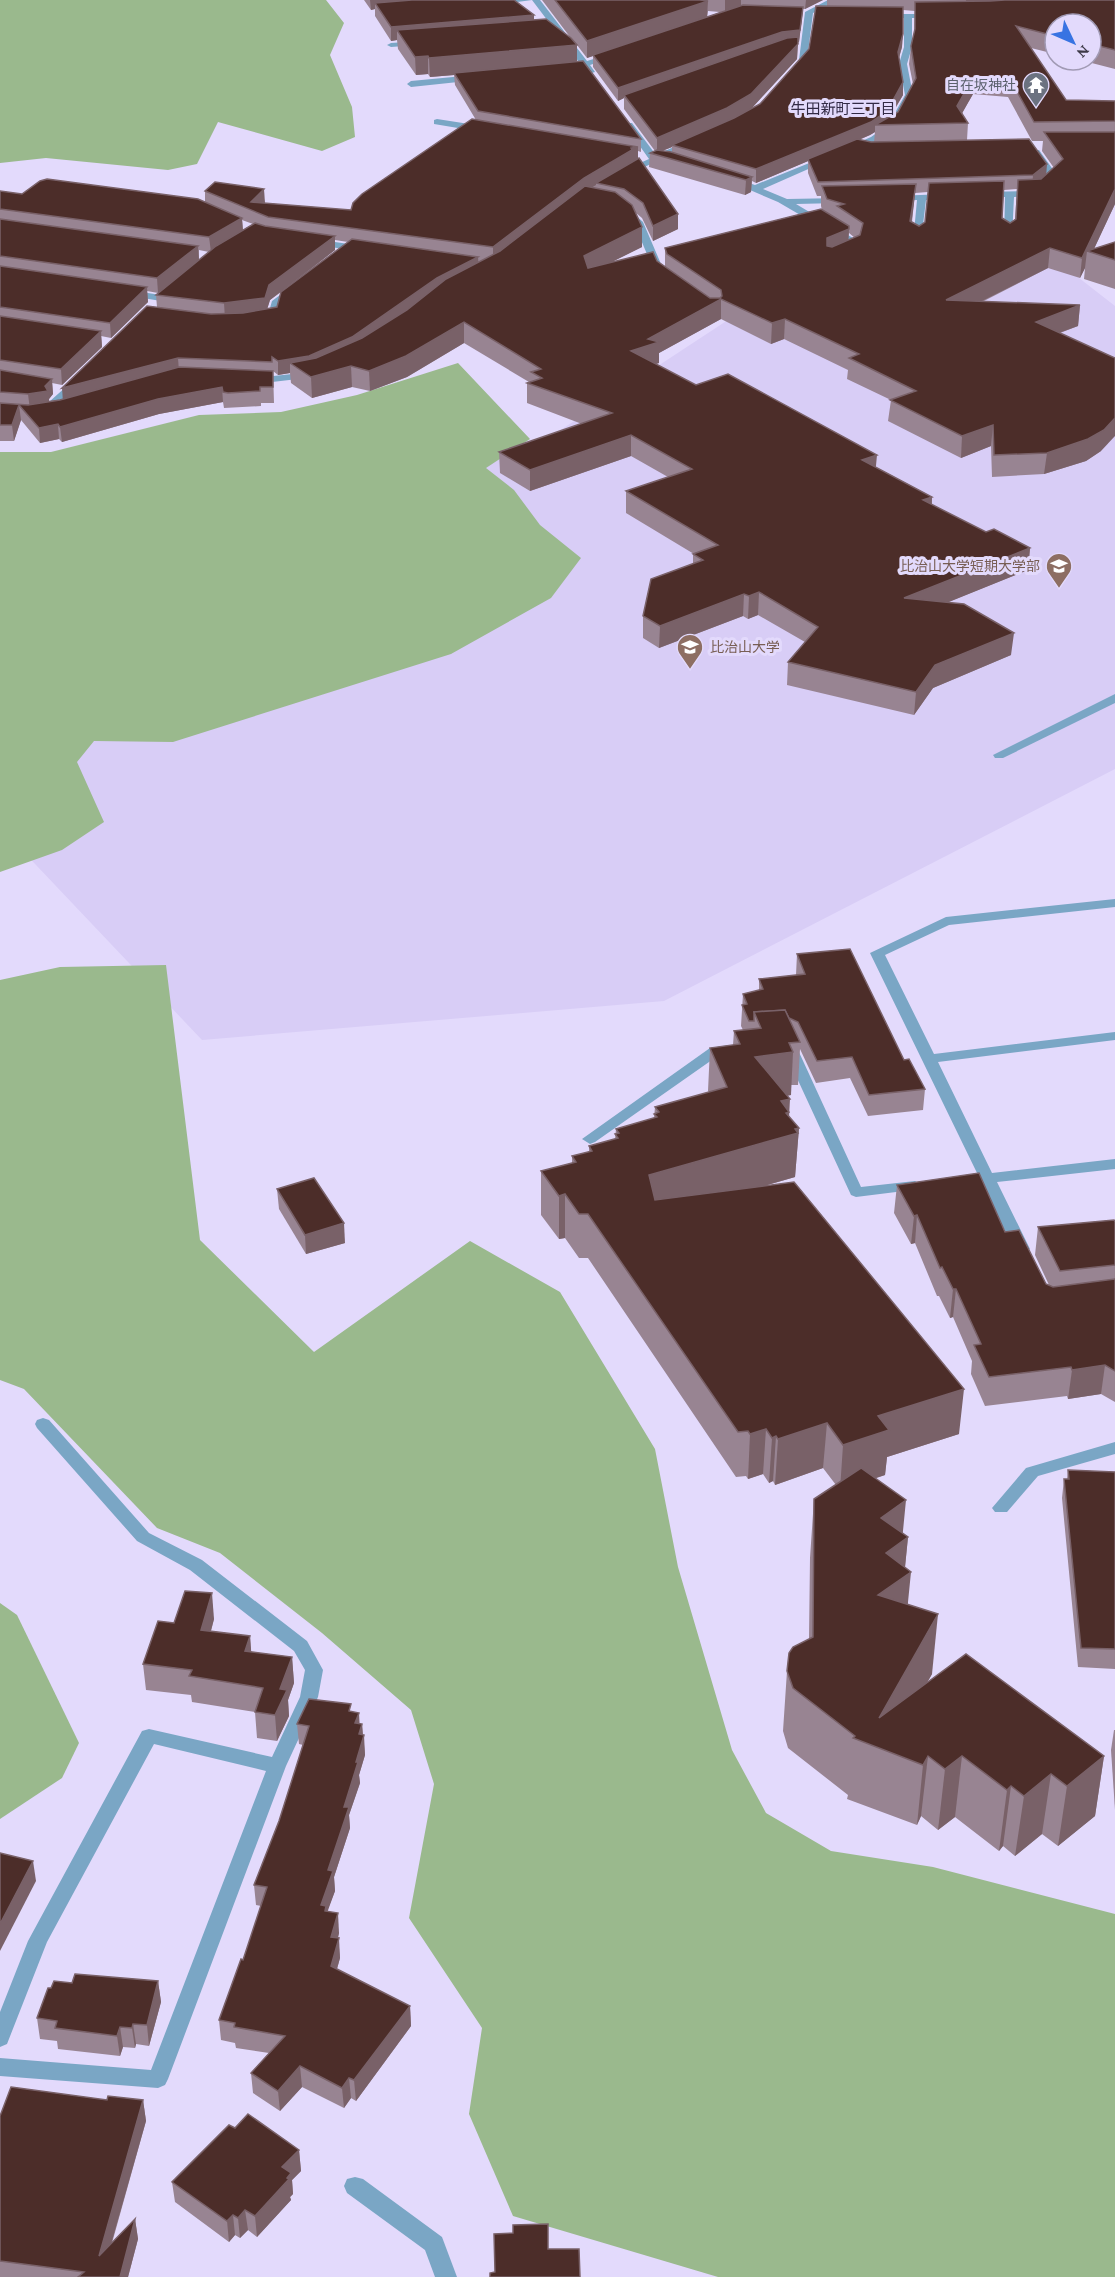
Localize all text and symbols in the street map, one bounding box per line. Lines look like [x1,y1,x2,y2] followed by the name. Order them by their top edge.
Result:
[1043,12,1103,72] north arrow
[1073,42,1093,62] text: N
[1021,70,1051,108] temple icon: 自在坂神社
[946,77,1016,93] place label: 自在坂神社
[790,101,896,117] district label: 牛田新町三丁目
[1044,551,1074,589] school or university icon: 比治山大学短期大学部
[900,558,1040,574] place label: 比治山大学短期大学部
[675,632,705,670] school or university icon: 比治山大学
[710,639,780,655] place label: 比治山大学

